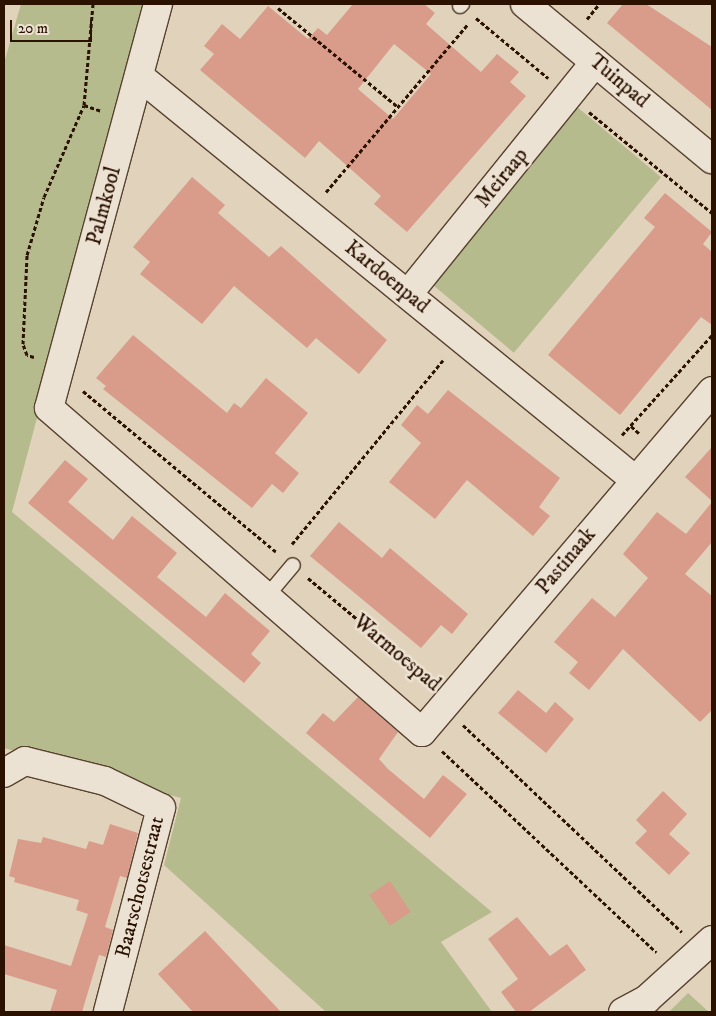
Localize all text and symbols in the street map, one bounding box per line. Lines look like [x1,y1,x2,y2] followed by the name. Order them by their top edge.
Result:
[12,10,95,42] scale bar
[18,19,48,38] text: 20 m
[584,49,654,113] street label: Tuinpad
[470,143,534,213] street label: Meiraap
[81,164,127,248] street label: Palmkool
[340,235,434,319] street label: Kardoenpad
[531,522,601,600] street label: Pastinaak
[348,609,446,697] street label: Warmoespad
[110,814,170,960] street label: Baarschotsestraat

